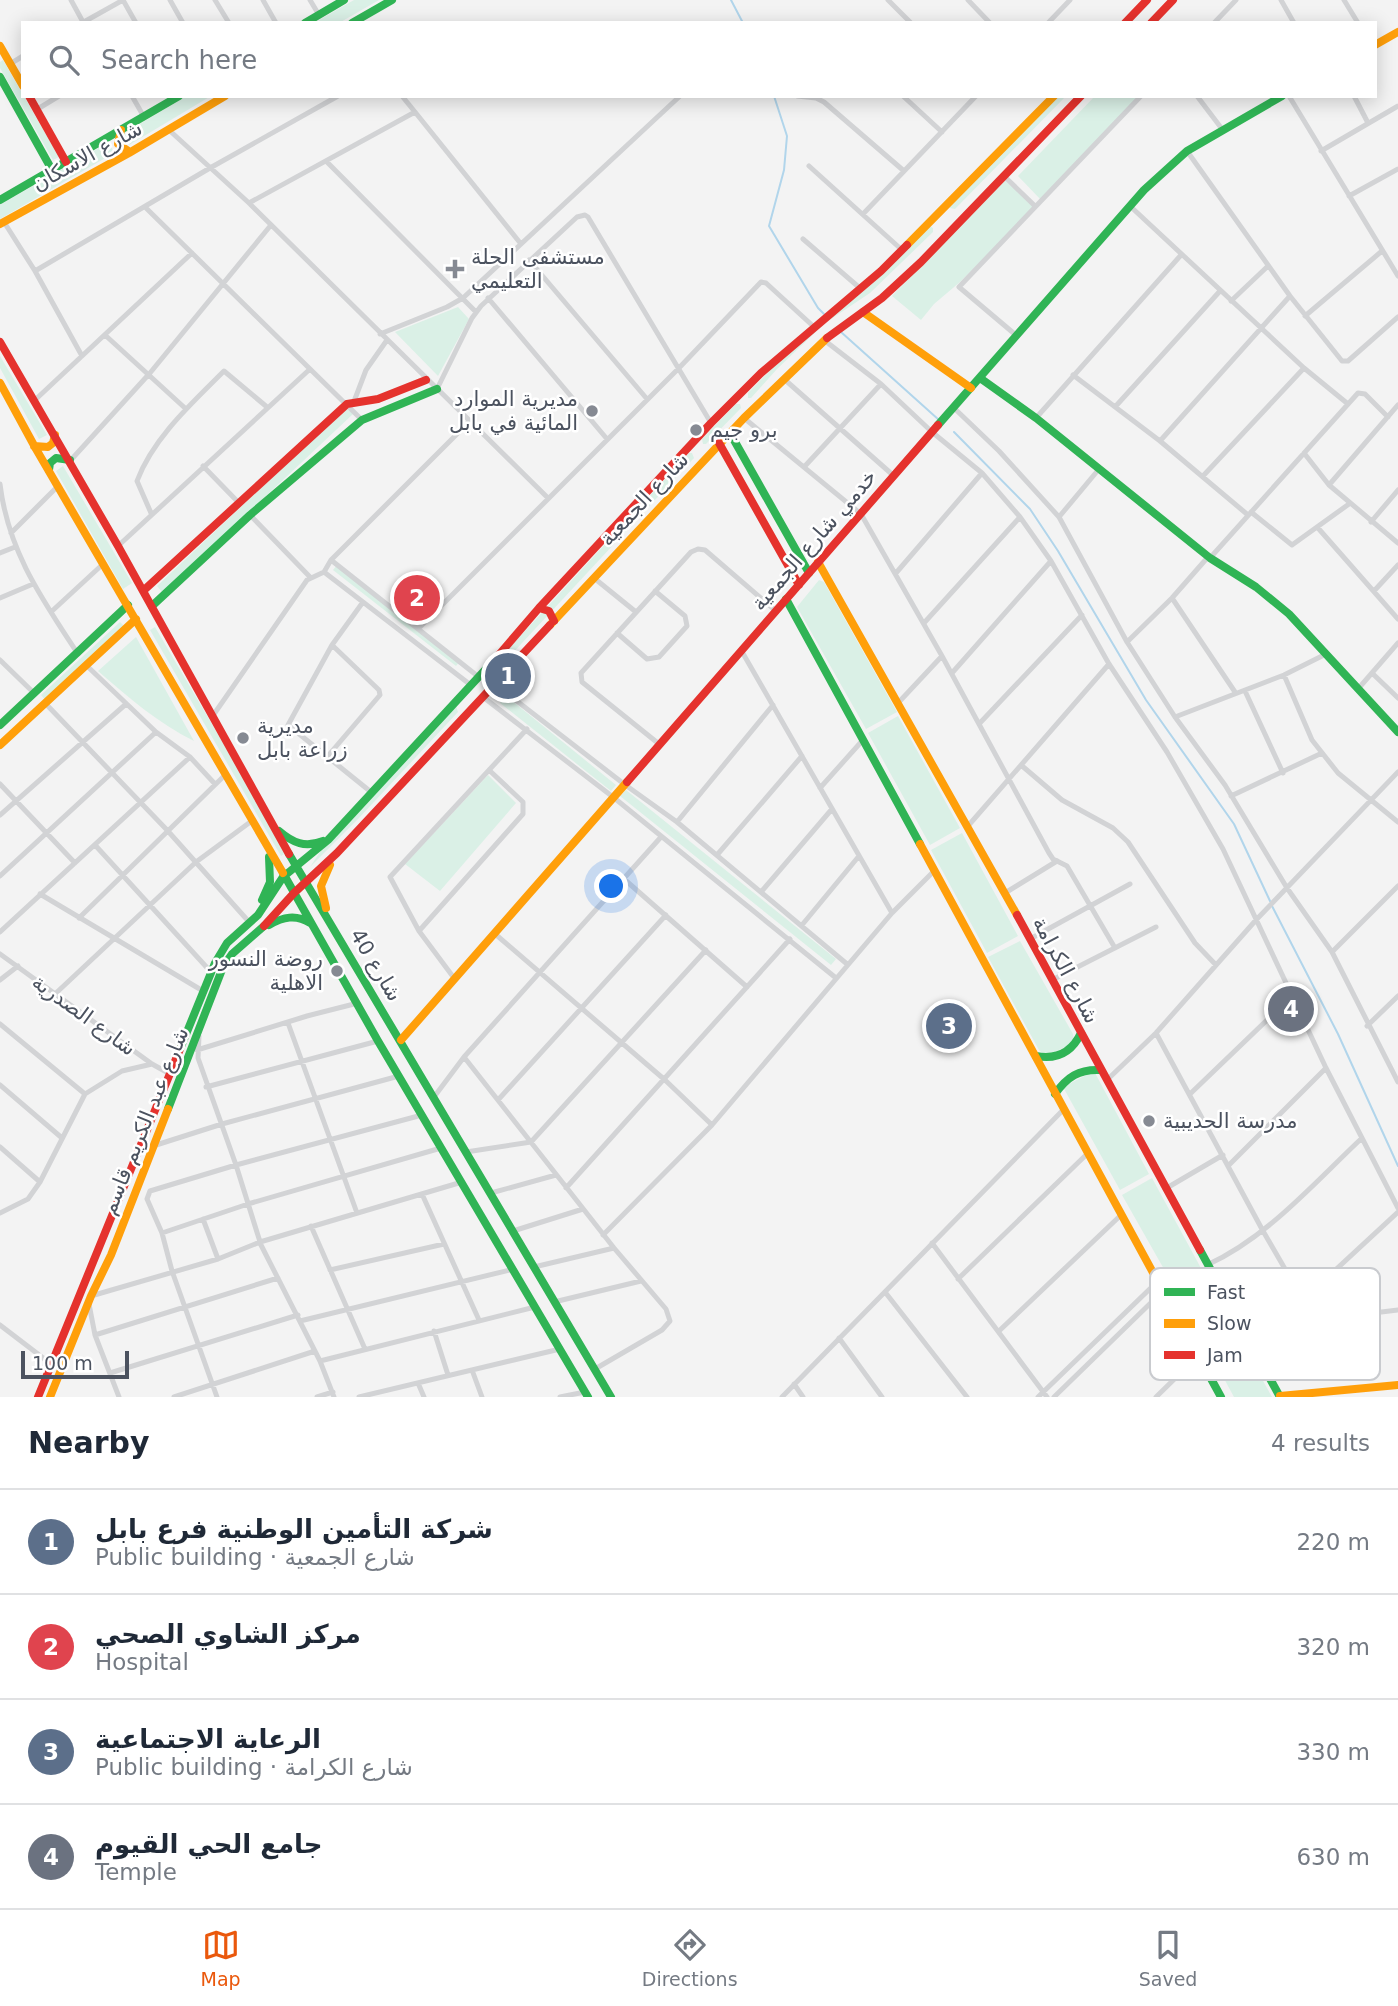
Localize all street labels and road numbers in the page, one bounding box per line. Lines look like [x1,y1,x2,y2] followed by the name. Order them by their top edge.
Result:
[28,116,146,196] street label: شارع الاسكان
[595,447,693,551] street label: شارع الجمعية
[746,465,882,615] street label: خدمي شارع الجمعية
[1028,913,1104,1027] street label: شارع الكرامة
[345,924,407,1006] street label: شارع 40
[28,969,140,1061] street label: شارع الصدرية
[96,1024,194,1219] street label: شارع عبد الكريم قاسم

